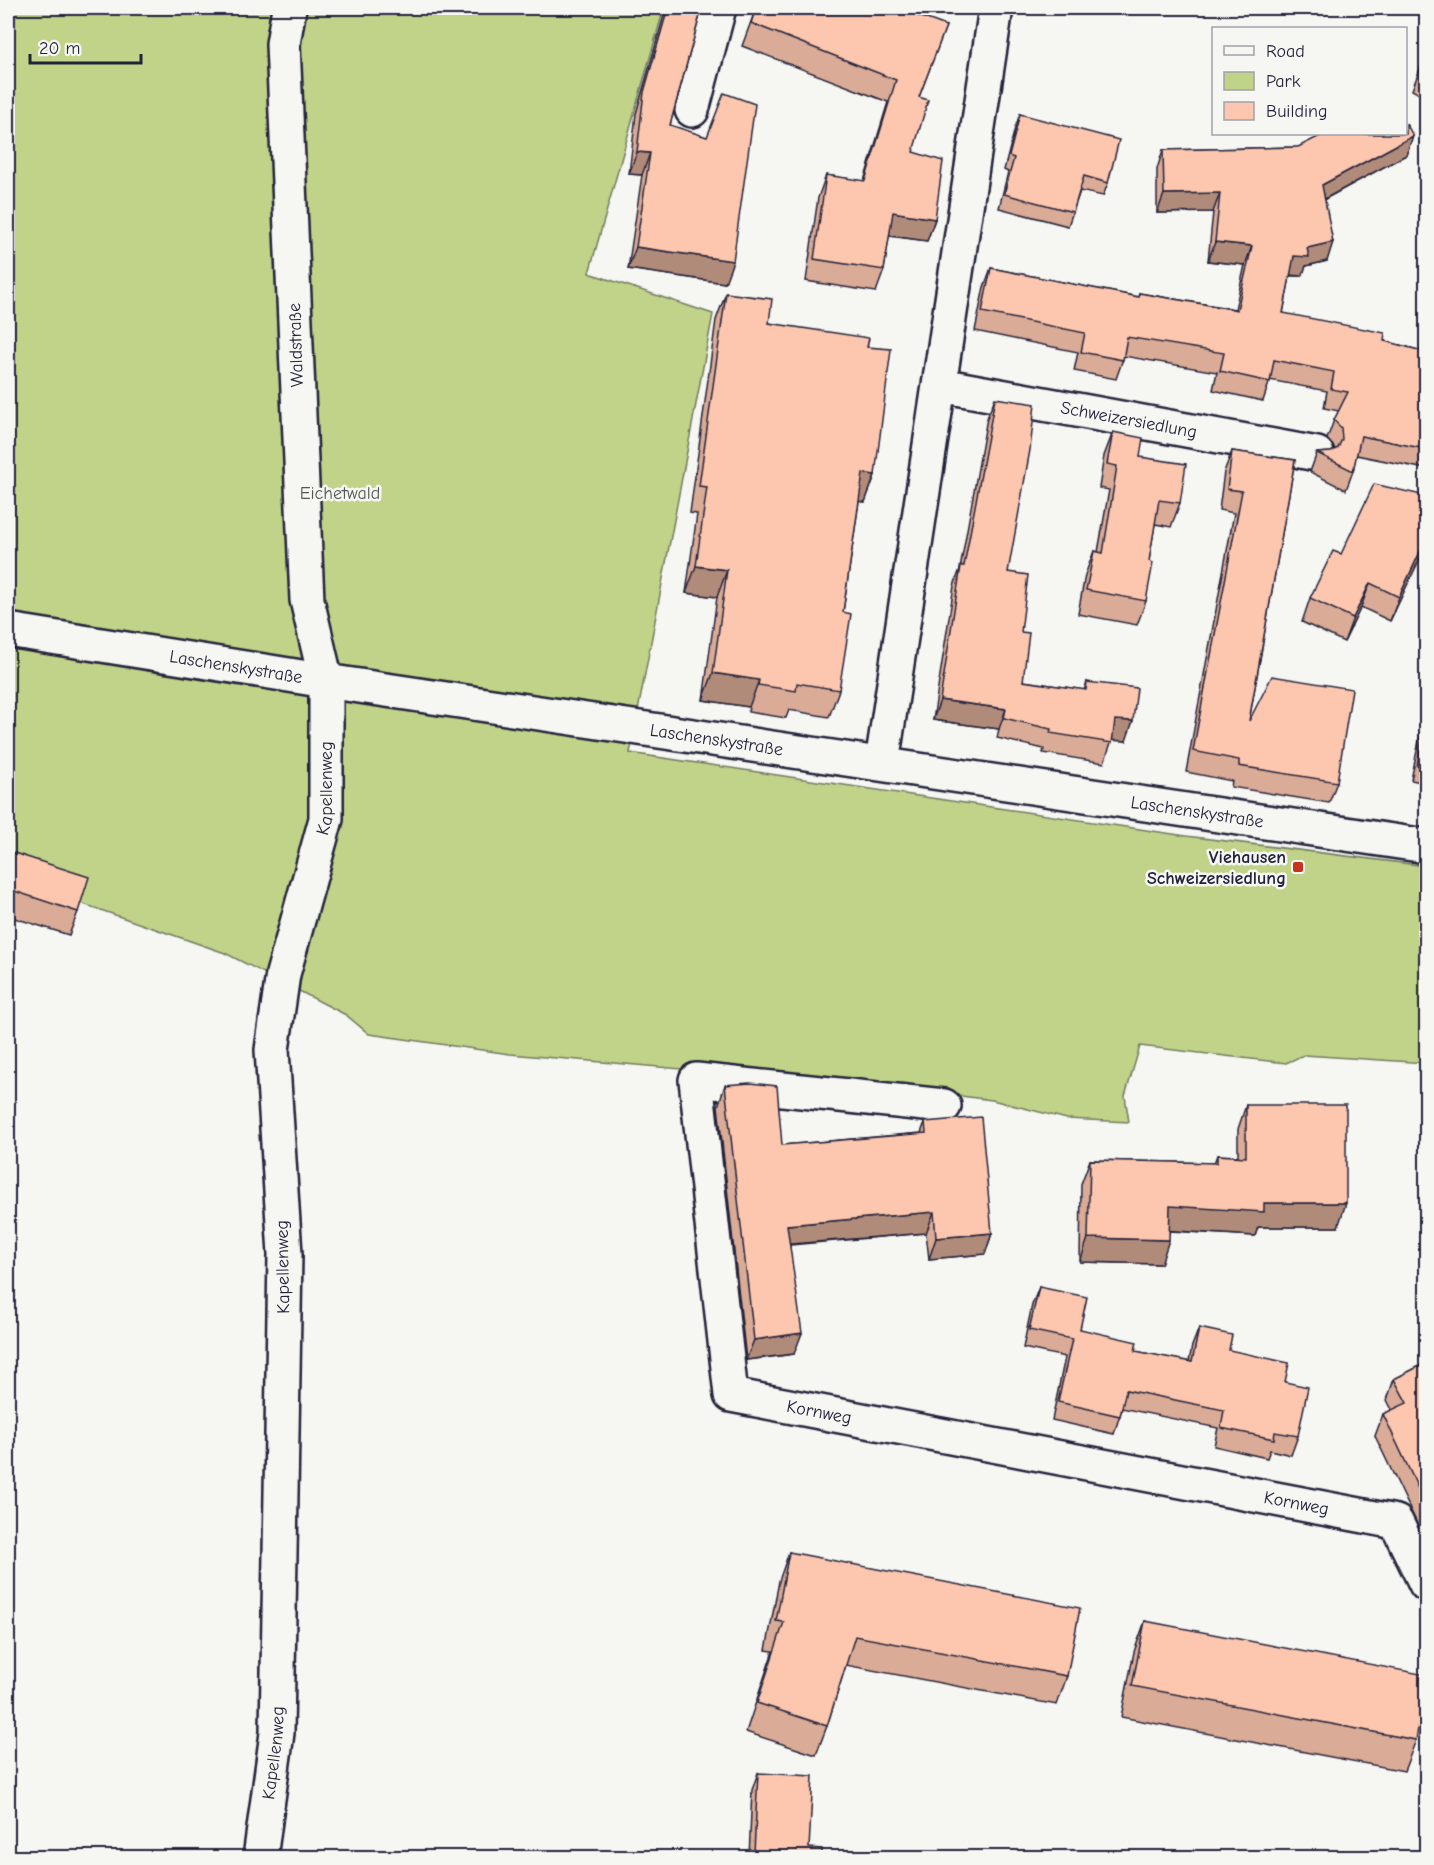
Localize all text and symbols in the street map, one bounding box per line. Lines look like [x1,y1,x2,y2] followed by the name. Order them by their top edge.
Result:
[30,27,141,65] scale bar
[1212,27,1407,135] legend
[39,38,80,59] text: 20 m
[1266,41,1305,62] text: Road
[1266,71,1301,92] text: Park
[1266,101,1328,122] text: Building
[284,302,308,388] street label: Waldstraße
[1059,397,1199,442] street label: Schweizersiedlung
[300,483,380,504] park label: Eichetwald
[168,646,304,688] street label: Laschenskystraße
[649,719,785,760] street label: Laschenskystraße
[312,741,337,837] street label: Kapellenweg
[1129,791,1265,832] street label: Laschenskystraße
[1147,847,1286,889] place label: Viehausen Schweizersiedlung
[1291,860,1305,874] marker: Viehausen Schweizersiedlung
[272,1220,294,1314] street label: Kapellenweg
[785,1395,853,1428] street label: Kornweg
[1262,1487,1331,1519] street label: Kornweg
[258,1706,288,1801] street label: Kapellenweg

